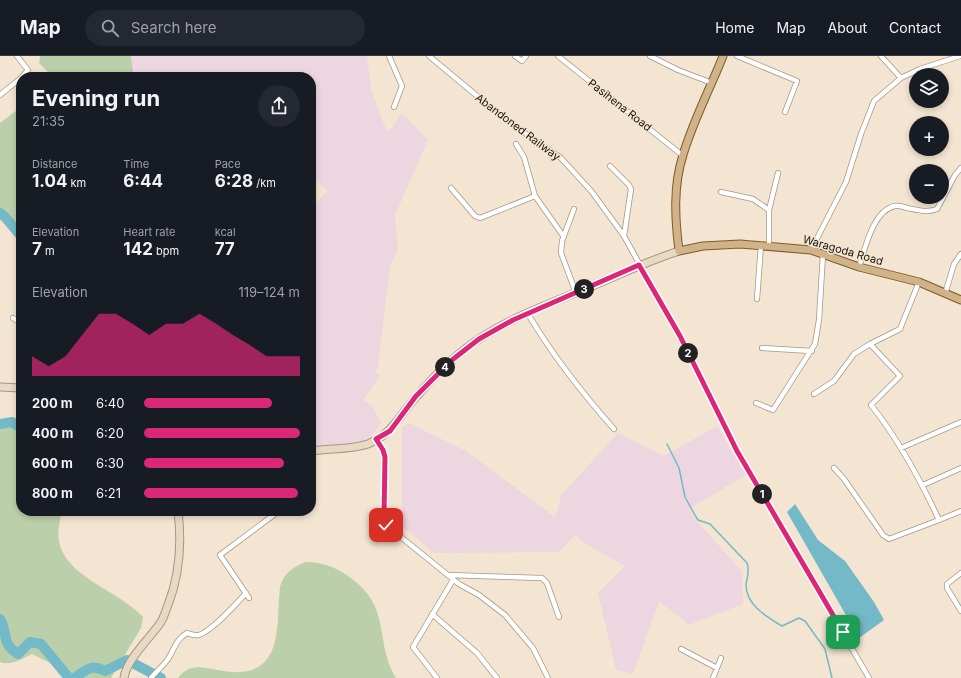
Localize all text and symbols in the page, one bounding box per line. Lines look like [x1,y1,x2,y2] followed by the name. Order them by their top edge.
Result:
[85,10,365,46] search box
[20,16,61,39] text: Map
[99,17,121,39] icon: search
[131,18,216,37] text: Search here
[715,19,754,36] text: Home
[776,19,806,36] text: Map
[828,19,867,36] text: About
[889,19,941,36] text: Contact
[909,68,949,204] map controls
[909,68,949,108] button: layers
[585,76,655,134] street label: Pasihena Road
[32,85,160,111] text: Evening run
[258,85,300,127] button: share
[473,90,563,164] street label: Abandoned Railway
[32,113,65,129] text: 21:35
[909,116,949,156] button: +
[32,157,77,171] text: Distance
[123,157,149,171] text: Time
[215,157,241,171] text: Pace
[909,164,949,204] button: −
[32,171,67,191] text: 1.04
[123,171,163,191] text: 6:44
[215,171,253,191] text: 6:28
[67,176,86,190] text: km
[253,176,276,190] text: /km
[32,225,79,239] text: Elevation
[123,225,175,239] text: Heart rate
[215,225,236,239] text: kcal
[801,232,885,268] street label: Waragoda Road
[32,239,42,259] text: 7
[123,239,153,259] text: 142
[215,239,235,259] text: 77
[42,244,55,258] text: m
[153,244,179,258] text: bpm
[574,279,594,299] pin: 3
[580,282,588,296] text: 3
[32,284,88,300] text: Elevation
[238,284,300,300] text: 119–124 m
[678,343,698,363] pin: 2
[685,346,691,360] text: 2
[435,357,455,377] pin: 4
[441,360,449,374] text: 4
[32,395,73,411] text: 200 m
[96,395,124,411] text: 6:40
[32,425,73,441] text: 400 m
[96,425,124,441] text: 6:20
[32,455,73,471] text: 600 m
[96,455,124,471] text: 6:30
[752,484,772,504] pin: 1
[32,485,73,501] text: 800 m
[96,485,121,501] text: 6:21
[760,487,764,501] text: 1
[369,508,403,542] pin
[375,514,397,536] icon: check
[826,615,860,649] pin
[832,621,854,643] icon: arrive

